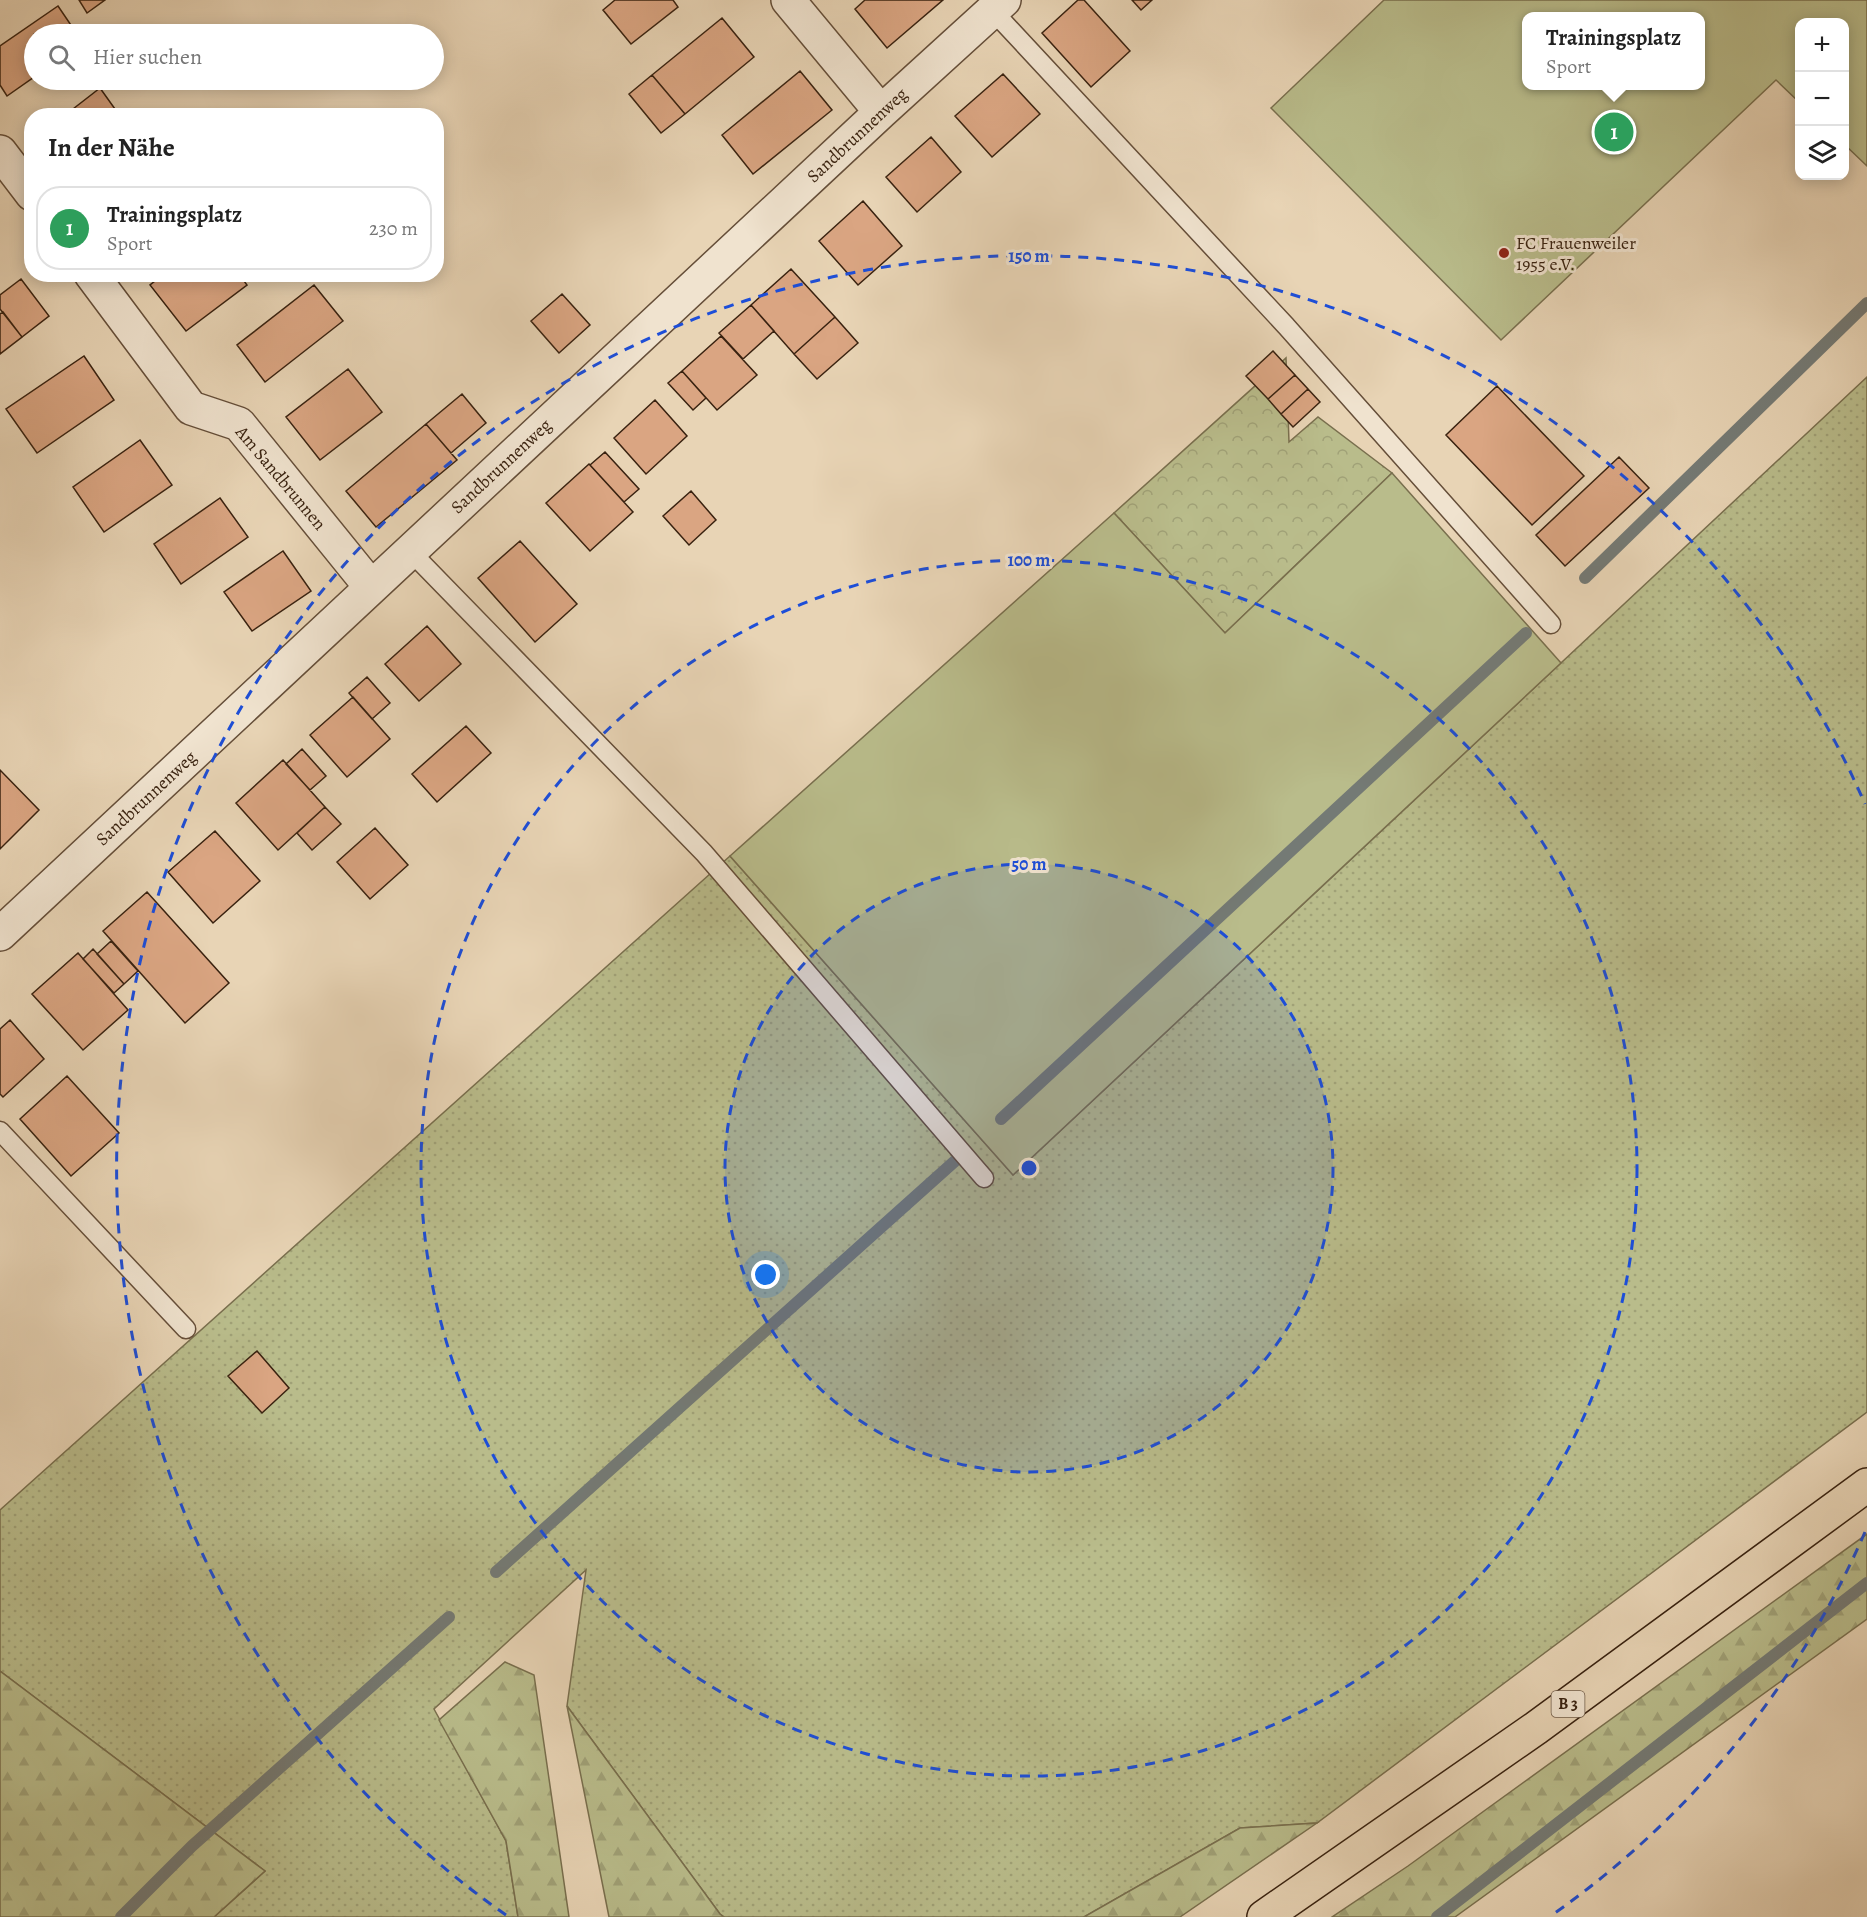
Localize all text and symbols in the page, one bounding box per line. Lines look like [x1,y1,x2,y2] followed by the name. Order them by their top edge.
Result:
[1522,12,1705,90] popup
[1795,18,1849,180] map controls
[1795,18,1849,72] button: +
[1546,23,1681,53] text: Trainingsplatz
[24,24,444,90] search box
[45,41,78,74] icon: search
[93,42,202,72] text: Hier suchen
[1546,53,1591,80] text: Sport
[1795,72,1849,126] button: −
[801,82,913,188] street label: Sandbrunnenweg
[1594,110,1634,154] pin: 1
[1795,126,1849,180] button: layers
[48,130,175,165] text: In der Nähe
[107,200,242,230] text: Trainingsplatz
[66,215,73,242] text: 1
[369,215,418,242] text: 230 m
[107,230,152,257] text: Sport
[1516,231,1636,276] place label: FC Frauenweiler 1955 e.V.
[1008,244,1050,268] text: 150 m
[1497,246,1511,260] marker: FC Frauenweiler 1955 e.V.
[445,413,557,519] street label: Sandbrunnenweg
[230,420,332,535] street label: Am Sandbrunnen
[1008,548,1050,572] text: 100 m
[90,745,202,851] street label: Sandbrunnenweg
[1012,852,1046,876] text: 50 m
[1019,1158,1039,1178] centre of rings
[751,1260,780,1289] your location
[1552,1691,1584,1717] road number: B 3

